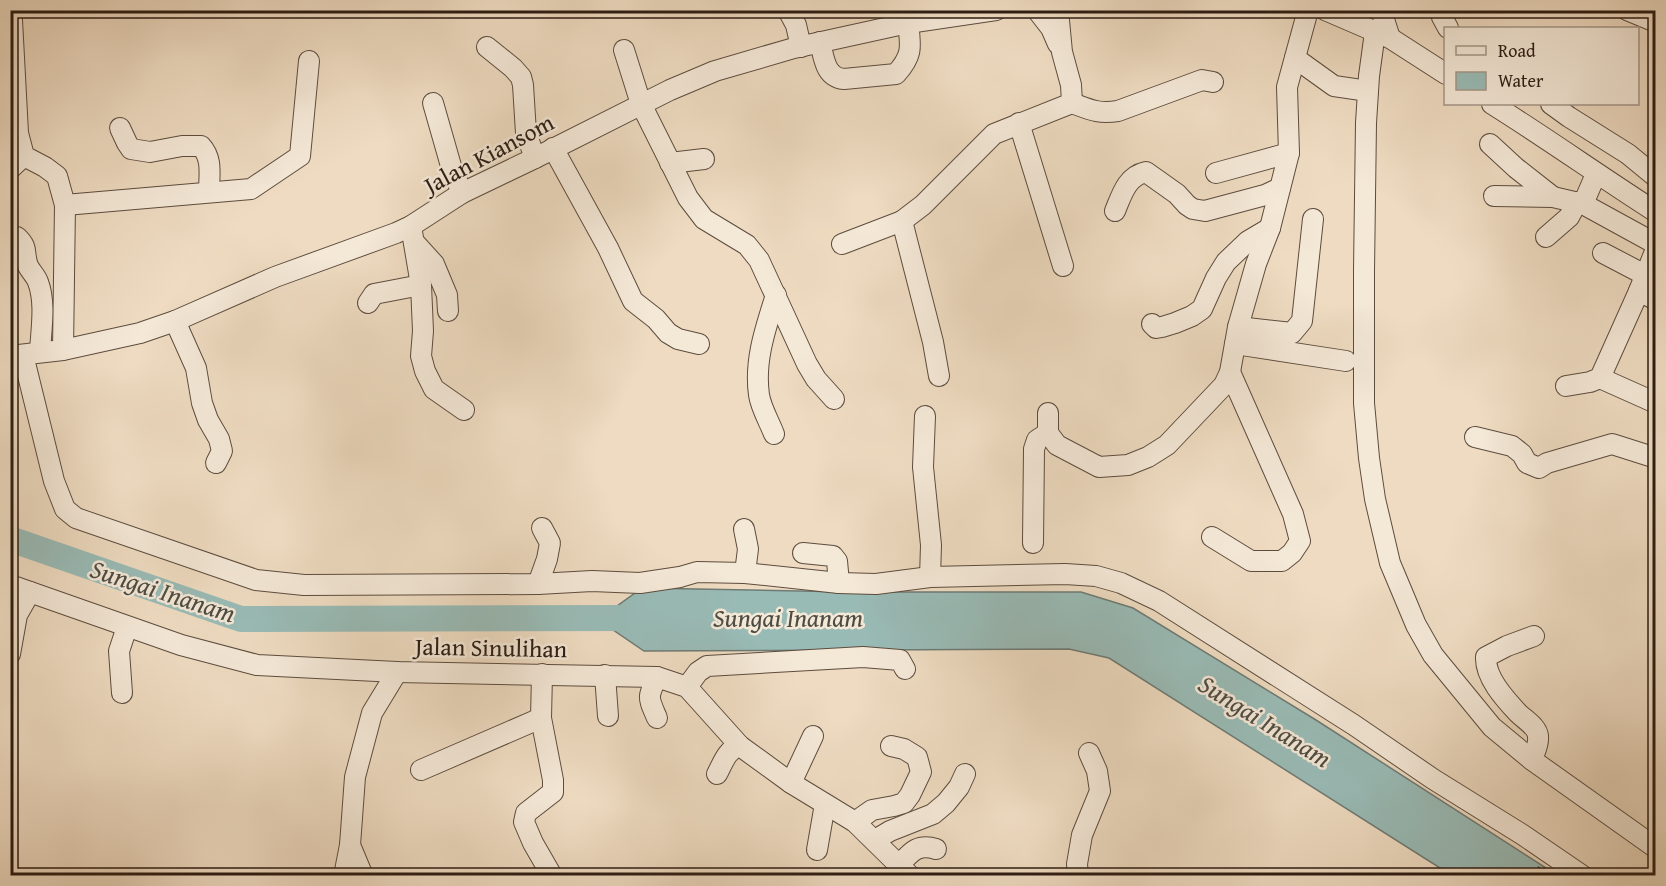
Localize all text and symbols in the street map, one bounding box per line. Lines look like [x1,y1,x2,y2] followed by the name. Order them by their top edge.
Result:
[1444,27,1639,105] legend
[1498,37,1536,64] text: Road
[1498,67,1544,94] text: Water
[415,104,560,204] street label: Jalan Kiansom
[85,549,241,632] water label: Sungai Inanam
[713,598,863,637] water label: Sungai Inanam
[411,629,568,666] street label: Jalan Sinulihan
[1191,664,1339,777] water label: Sungai Inanam

